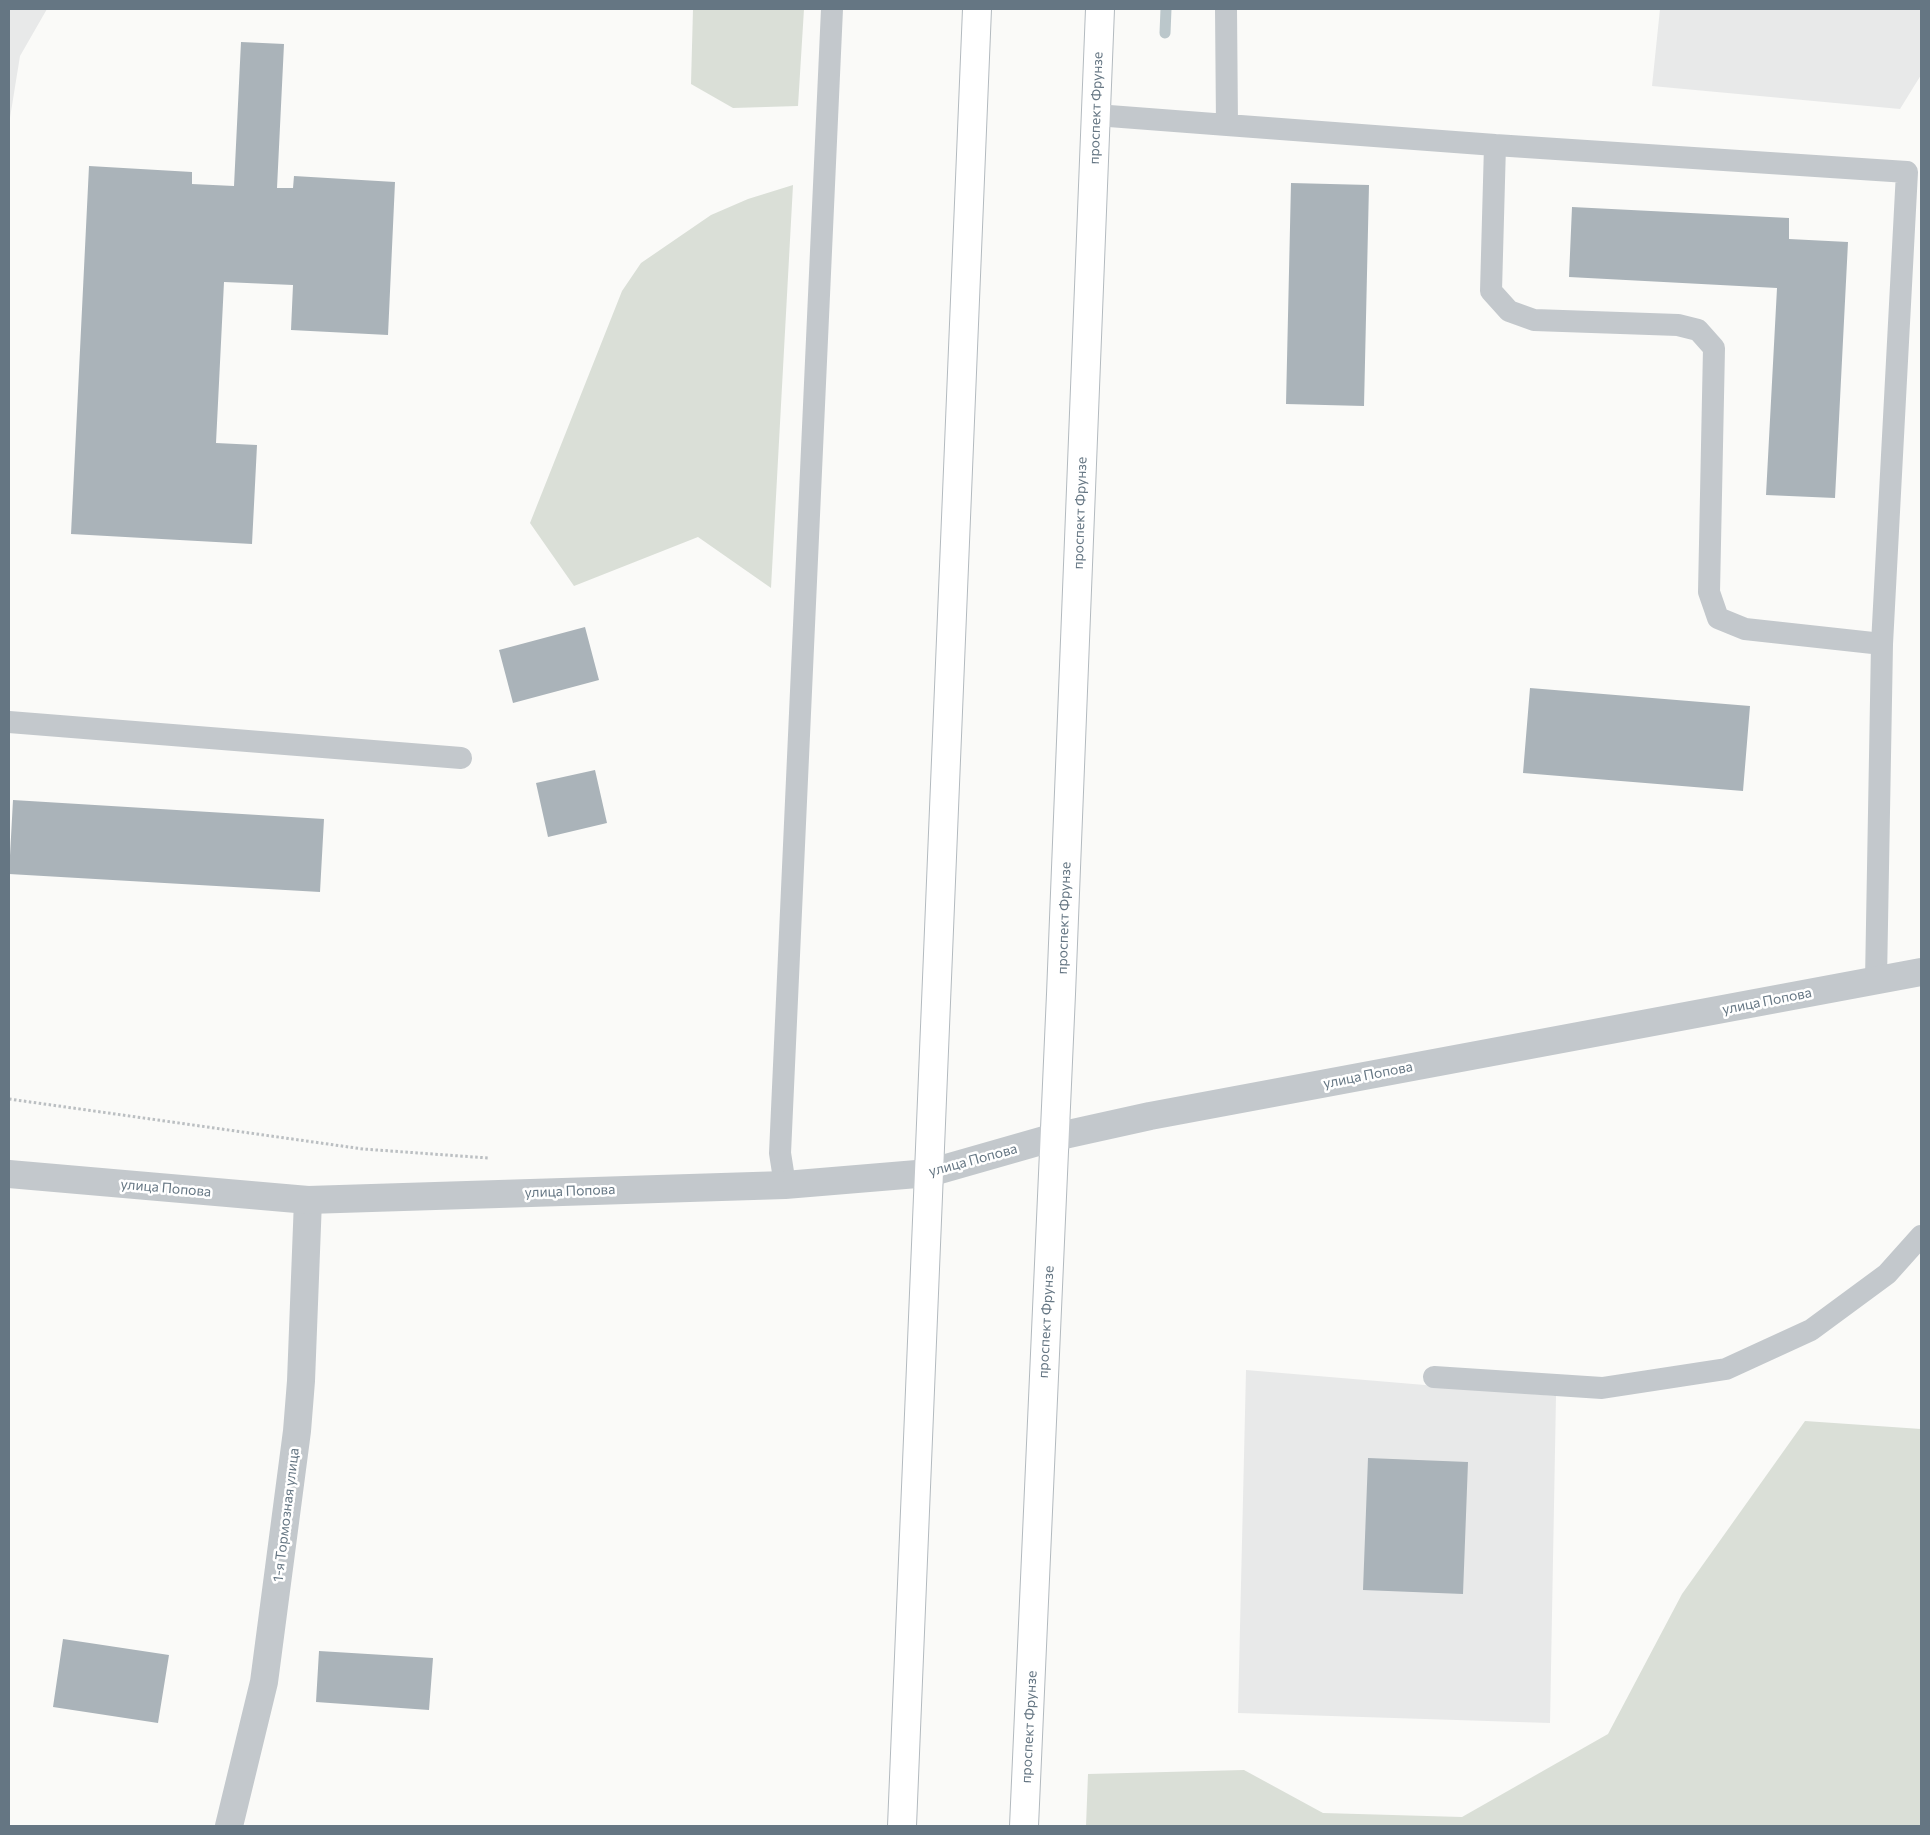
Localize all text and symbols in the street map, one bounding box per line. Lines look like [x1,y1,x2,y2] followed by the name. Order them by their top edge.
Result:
[1086,51,1106,165] street label: проспект Фрунзе
[1070,456,1090,570] street label: проспект Фрунзе
[1054,861,1074,975] street label: проспект Фрунзе
[1721,984,1813,1018] street label: улица Попова
[1322,1058,1414,1092] street label: улица Попова
[927,1140,1019,1180] street label: улица Попова
[120,1176,212,1200] street label: улица Попова
[524,1181,616,1201] street label: улица Попова
[1035,1265,1057,1379] street label: проспект Фрунзе
[269,1447,303,1583] street label: 1-я Тормозная улица
[1018,1670,1040,1784] street label: проспект Фрунзе

